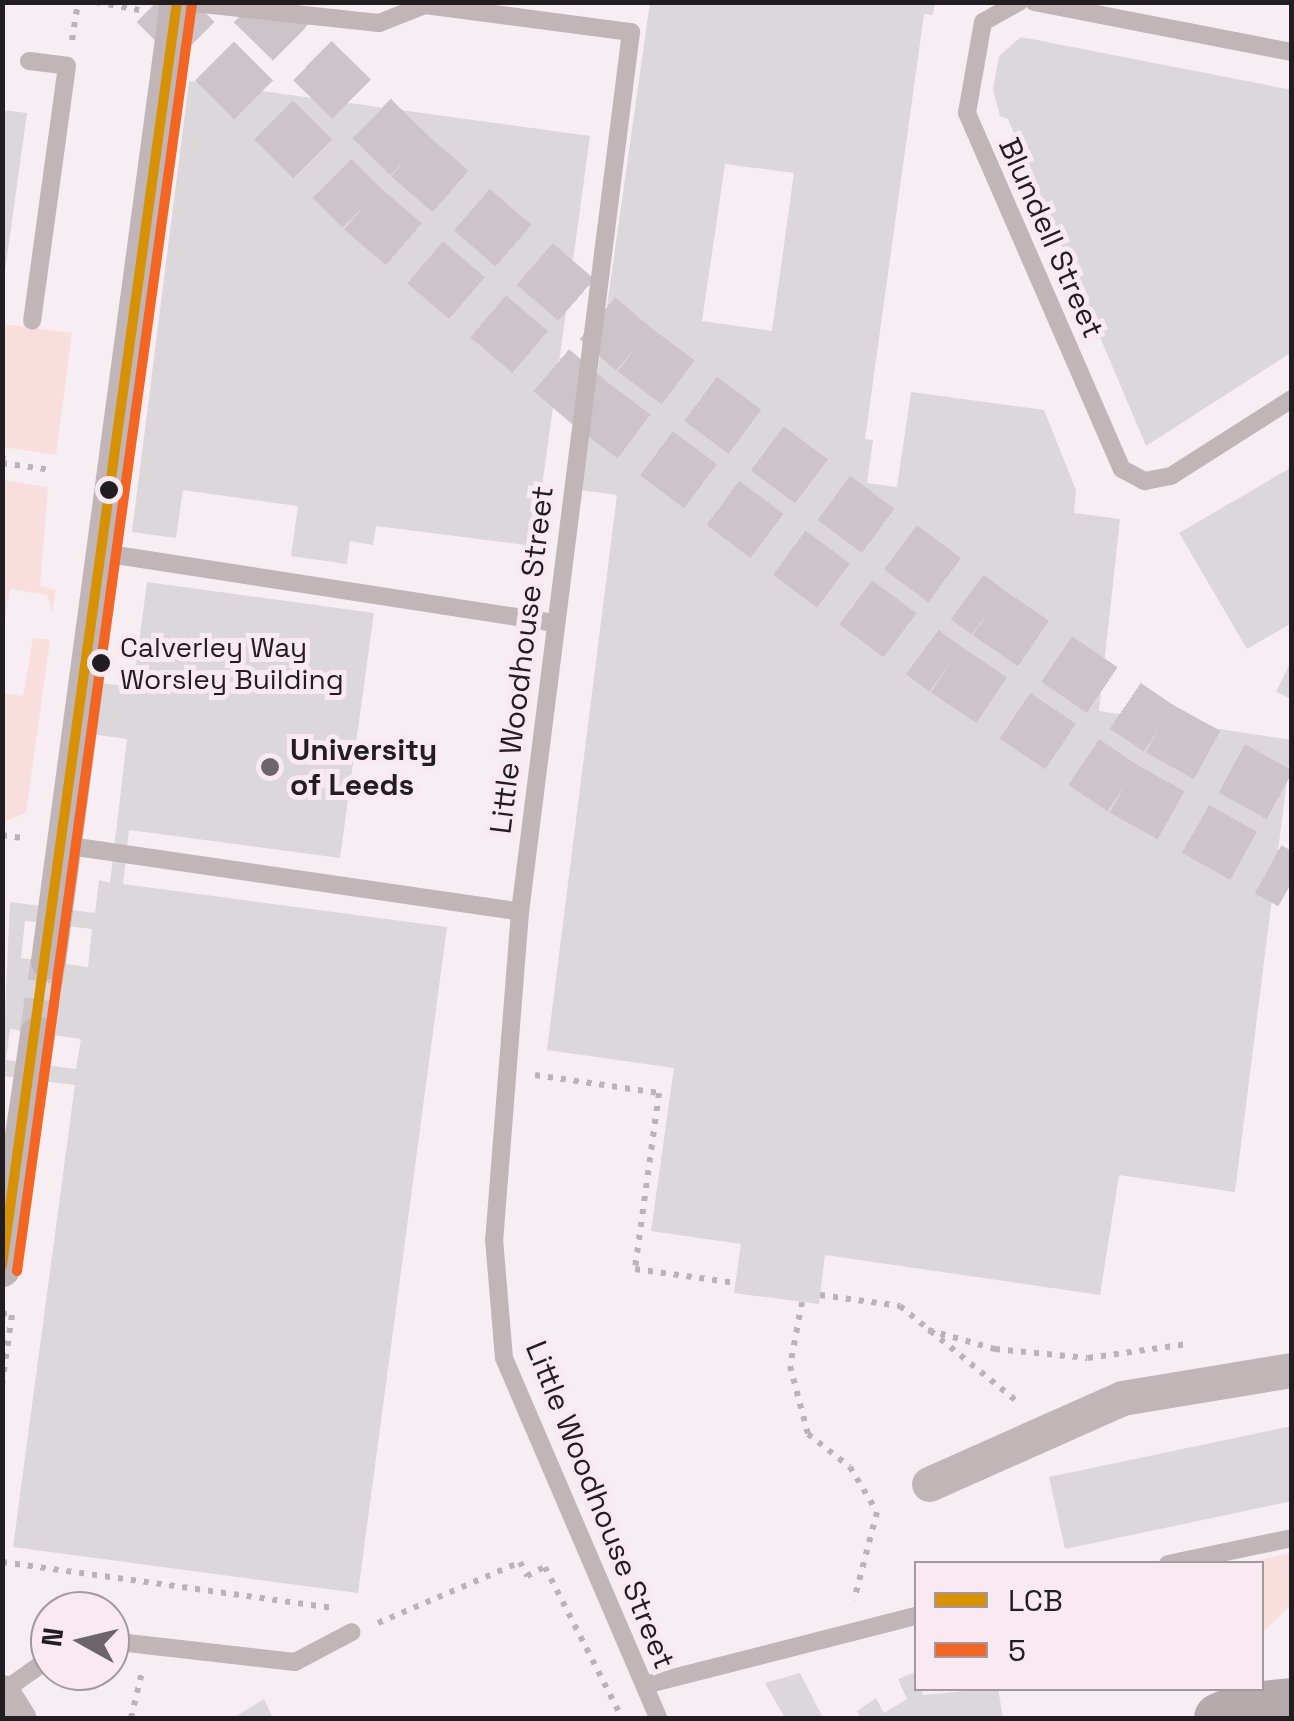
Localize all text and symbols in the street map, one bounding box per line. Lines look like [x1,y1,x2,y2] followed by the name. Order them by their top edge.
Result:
[991,132,1111,344] street label: Blundell Street
[99,480,119,500] unlabelled marker
[483,484,561,836] street label: Little Woodhouse Street
[120,630,344,696] place label: Calverley Way Worsley Building
[91,653,111,673] marker: Calverley Way Worsley Building
[290,732,437,802] place label: University of Leeds
[259,756,281,778] marker: University of Leeds
[518,1336,682,1674] street label: Little Woodhouse Street
[914,1561,1264,1691] legend
[1008,1581,1063,1620] text: LCB
[30,1591,130,1691] north arrow
[33,1625,71,1649] text: N
[1008,1631,1026,1670] text: 5

